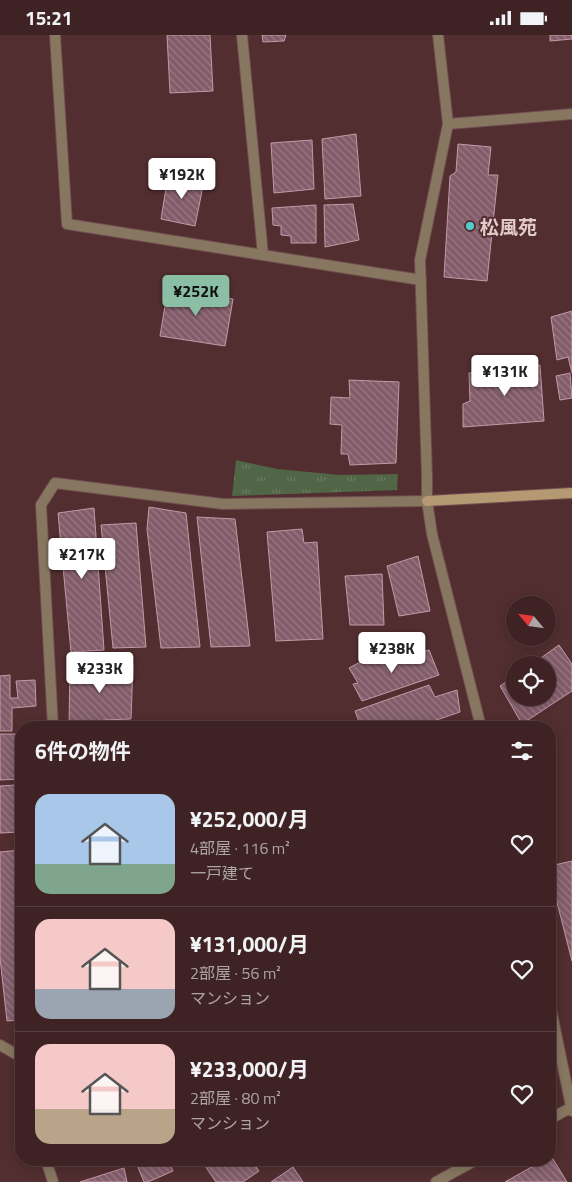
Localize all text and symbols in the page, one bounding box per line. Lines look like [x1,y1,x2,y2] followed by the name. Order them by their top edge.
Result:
[25,3,72,32] text: 15:21
[147,157,217,200] pin: ¥192K
[159,162,205,186] text: ¥192K
[480,212,537,241] place label: 松風苑
[464,220,476,232] marker: 松風苑
[161,275,231,317] pin: ¥252K
[173,279,219,303] text: ¥252K
[470,355,540,397] pin: ¥131K
[482,359,528,383] text: ¥131K
[47,537,117,580] pin: ¥217K
[59,542,105,566] text: ¥217K
[506,596,556,646] north arrow
[506,596,556,706] map controls
[357,631,427,674] pin: ¥238K
[369,636,415,660] text: ¥238K
[65,651,135,694] pin: ¥233K
[77,656,123,680] text: ¥233K
[506,656,556,706] button: locate
[35,735,131,767] text: 6件の物件
[508,737,536,765] icon: filters
[190,803,309,835] text: ¥252,000/月
[75,814,135,874] icon: home
[508,830,536,858] icon: heart
[190,836,290,860] text: 4部屋 · 116 m²
[190,861,254,885] text: 一戸建て
[190,928,309,960] text: ¥131,000/月
[75,939,135,999] icon: home
[508,955,536,983] icon: heart
[190,961,281,985] text: 2部屋 · 56 m²
[190,986,270,1010] text: マンション
[190,1053,309,1085] text: ¥233,000/月
[75,1064,135,1124] icon: home
[508,1080,536,1108] icon: heart
[190,1086,281,1110] text: 2部屋 · 80 m²
[190,1111,270,1135] text: マンション

